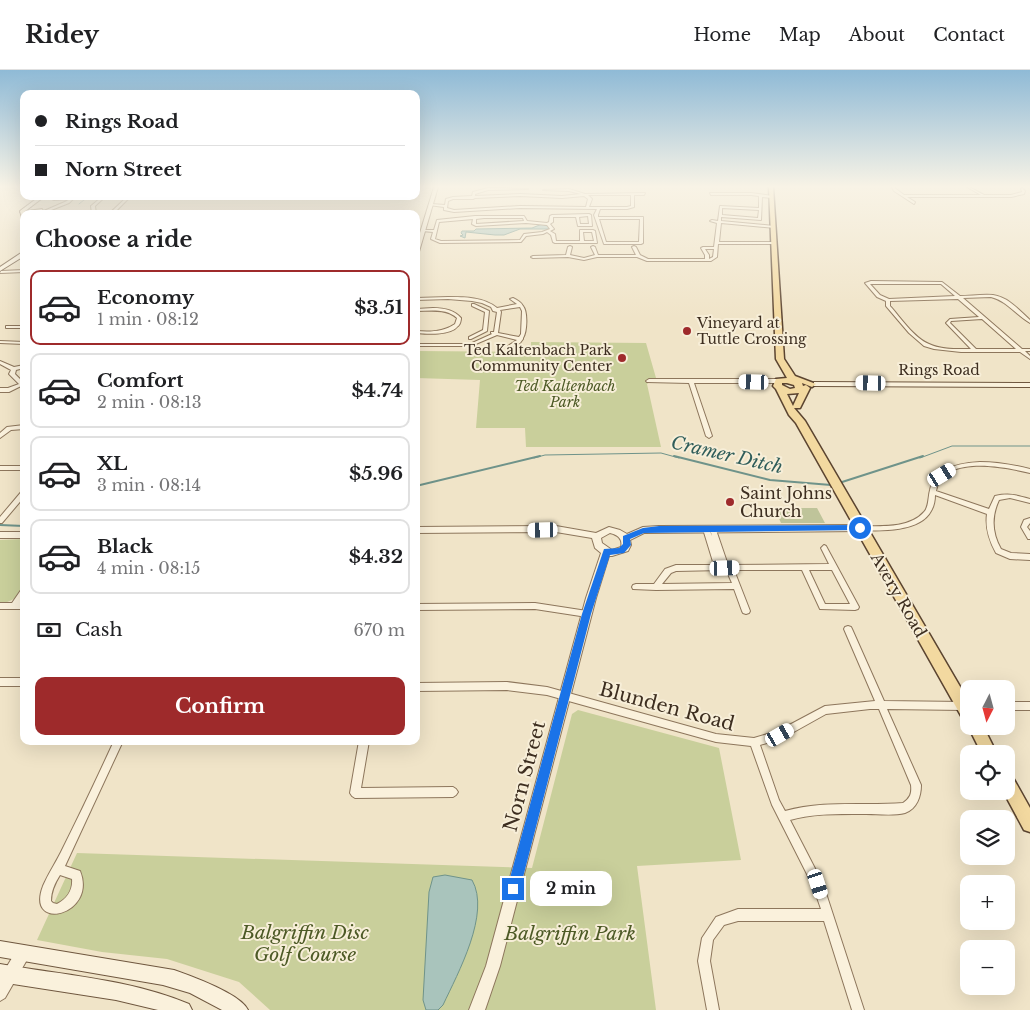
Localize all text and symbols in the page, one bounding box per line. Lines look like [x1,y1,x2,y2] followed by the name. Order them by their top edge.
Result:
[25,20,99,49] text: Ridey
[693,24,751,46] text: Home
[779,24,821,46] text: Map
[849,24,905,46] text: About
[933,24,1005,46] text: Contact
[65,110,179,133] text: Rings Road
[65,158,182,181] text: Norn Street
[35,226,192,253] text: Choose a ride
[37,285,82,330] icon: car
[97,286,194,309] text: Economy
[354,296,403,319] text: $3.51
[97,309,199,329] text: 1 min · 08:12
[696,314,807,348] place label: Vineyard at Tuttle Crossing
[681,325,693,337] marker: Vineyard at Tuttle Crossing
[464,341,612,375] place label: Ted Kaltenbach Park Community Center
[616,352,628,364] marker: Ted Kaltenbach Park Community Center
[898,361,980,379] street label: Rings Road
[37,368,82,413] icon: car
[97,369,184,392] text: Comfort
[738,374,769,390] car
[855,375,886,391] car
[514,377,616,411] park label: Ted Kaltenbach Park
[351,379,403,402] text: $4.74
[97,392,202,412] text: 2 min · 08:13
[669,431,785,479] water label: Cramer Ditch
[37,451,82,496] icon: car
[97,452,127,475] text: XL
[925,461,958,489] car
[349,462,403,485] text: $5.96
[97,475,201,495] text: 3 min · 08:14
[740,483,832,521] place label: Saint Johns Church
[724,496,736,508] marker: Saint Johns Church
[849,517,871,539] route start
[527,522,558,538] car
[37,534,82,579] icon: car
[97,535,153,558] text: Black
[349,545,403,568] text: $4.32
[866,548,931,641] street label: Avery Road
[97,558,200,578] text: 4 min · 08:15
[709,560,740,576] car
[35,616,63,644] icon: cash
[75,618,122,641] text: Cash
[353,620,405,640] text: 670 m
[35,677,405,735] button: Confirm
[597,677,737,736] street label: Blunden Road
[960,680,1015,735] north arrow
[960,680,1015,995] map controls
[499,717,551,834] street label: Norn Street
[763,721,796,749] car
[960,745,1015,800] button: locate
[960,810,1015,865] button: layers
[806,867,829,901] car
[530,872,613,906] callout: 2 min
[960,875,1015,930] button: +
[502,878,524,900] route end
[546,878,596,898] text: 2 min
[240,921,370,966] park label: Balgriffin Disc Golf Course
[503,922,636,945] park label: Balgriffin Park
[960,940,1015,995] button: −

